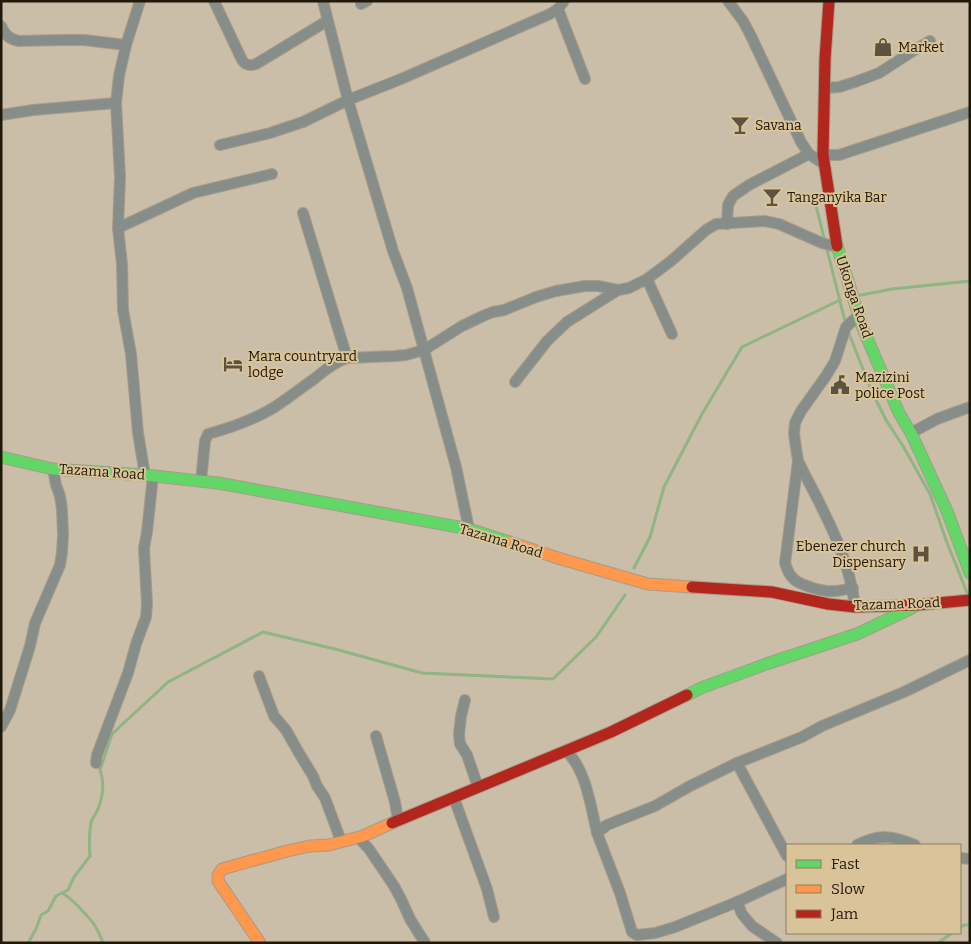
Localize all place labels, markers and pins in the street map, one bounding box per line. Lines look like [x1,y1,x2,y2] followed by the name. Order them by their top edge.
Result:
[872,36,894,58] shop icon: Market
[898,39,944,56] place label: Market
[729,114,751,136] bar icon: Savana
[755,117,802,134] place label: Savana
[761,186,783,208] bar icon: Tanganyika Bar
[787,189,887,206] place label: Tanganyika Bar
[248,348,357,381] place label: Mara countryard lodge
[222,353,244,375] hotel icon: Mara countryard lodge
[855,369,925,402] place label: Mazizini police Post
[829,374,851,396] public building icon: Mazizini police Post
[796,538,907,571] place label: Ebenezer church Dispensary
[910,543,932,565] hospital icon: Ebenezer church Dispensary

